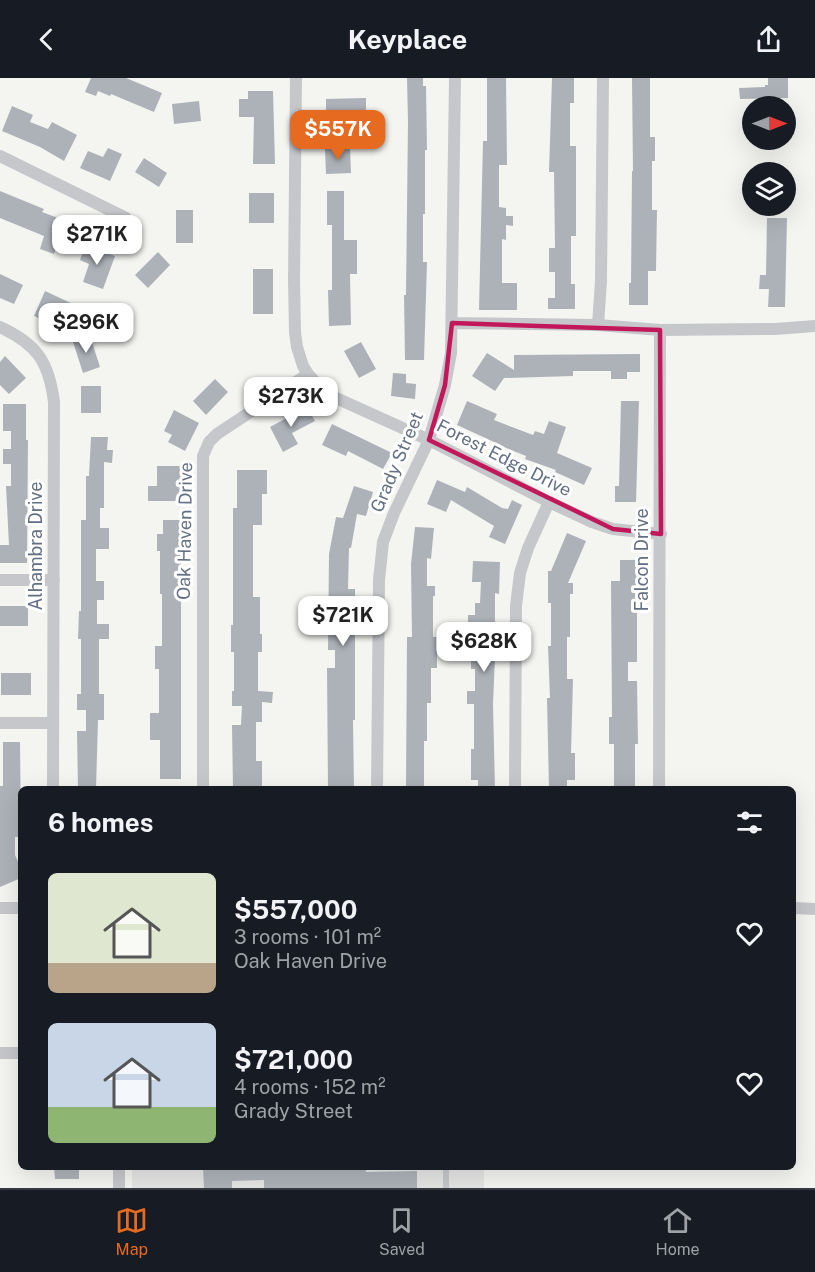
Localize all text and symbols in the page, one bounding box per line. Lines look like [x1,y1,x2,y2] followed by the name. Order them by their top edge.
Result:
[30,23,63,56] icon: back
[348,23,467,55] text: Keyplace
[752,23,785,56] icon: share
[742,96,796,150] north arrow
[742,96,796,216] map controls
[296,110,380,161] pin: $557K
[304,117,372,141] text: $557K
[742,162,796,216] button: layers
[55,215,139,266] pin: $271K
[66,222,128,246] text: $271K
[44,303,128,354] pin: $296K
[53,310,119,334] text: $296K
[249,377,333,428] pin: $273K
[258,384,324,408] text: $273K
[366,408,427,515] street label: Grady Street
[433,415,575,501] street label: Forest Edge Drive
[173,462,196,600] street label: Oak Haven Drive
[25,482,46,610] street label: Alhambra Drive
[631,508,652,612] street label: Falcon Drive
[301,596,385,647] pin: $721K
[312,603,374,627] text: $721K
[442,622,526,673] pin: $628K
[450,629,518,653] text: $628K
[733,806,766,839] icon: filters
[48,807,153,838] text: 6 homes
[234,894,357,925] text: $557,000
[96,897,168,969] icon: home
[733,917,766,950] icon: heart
[234,925,381,949] text: 3 rooms · 101 m²
[234,949,387,973] text: Oak Haven Drive
[234,1044,353,1075] text: $721,000
[96,1047,168,1119] icon: home
[733,1067,766,1100] icon: heart
[234,1075,386,1099] text: 4 rooms · 152 m²
[234,1099,353,1123] text: Grady Street
[115,1204,148,1259] tab: Map
[379,1204,425,1259] tab: Saved
[656,1204,700,1259] tab: Home

